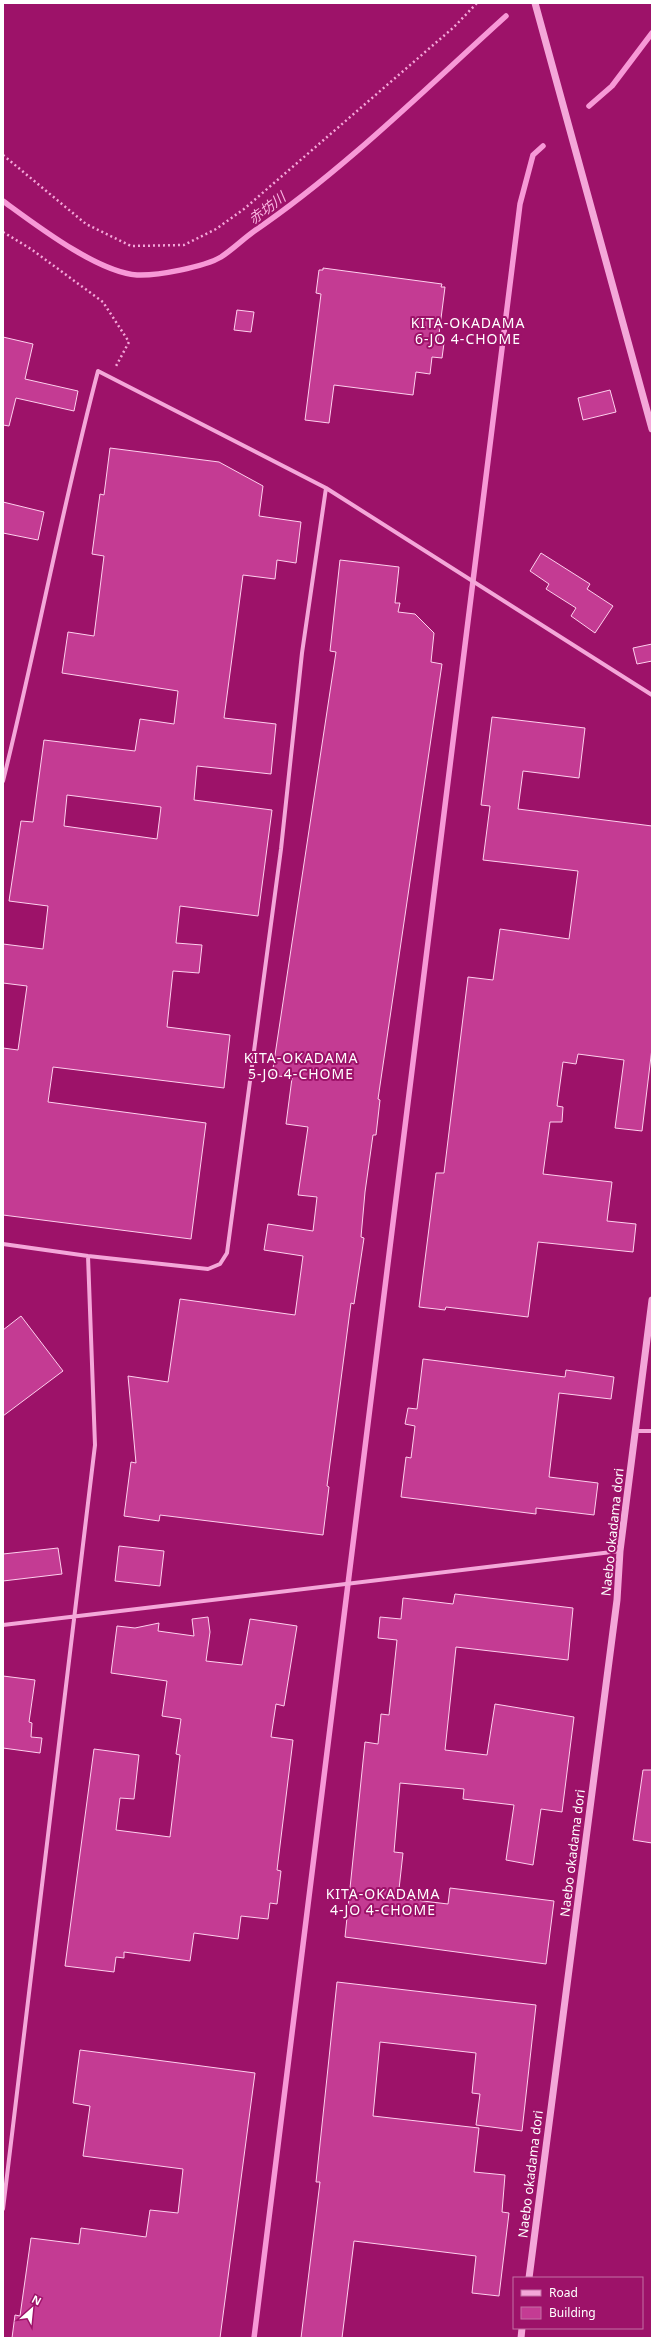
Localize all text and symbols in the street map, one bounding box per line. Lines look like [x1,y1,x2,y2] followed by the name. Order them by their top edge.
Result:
[244,186,291,228] water label: 赤坊川
[411,313,525,348] district label: KITA-OKADAMA 6-JO 4-CHOME
[244,1048,358,1083] district label: KITA-OKADAMA 5-JO 4-CHOME
[596,1467,628,1597] street label: Naebo okadama dori
[555,1788,589,1918] street label: Naebo okadama dori
[326,1884,440,1919] district label: KITA-OKADAMA 4-JO 4-CHOME
[513,2109,547,2239] street label: Naebo okadama dori
[513,2277,643,2329] legend
[549,2284,578,2301] text: Road
[12,2289,52,2329] north arrow
[29,2291,44,2308] text: N
[549,2304,596,2321] text: Building

